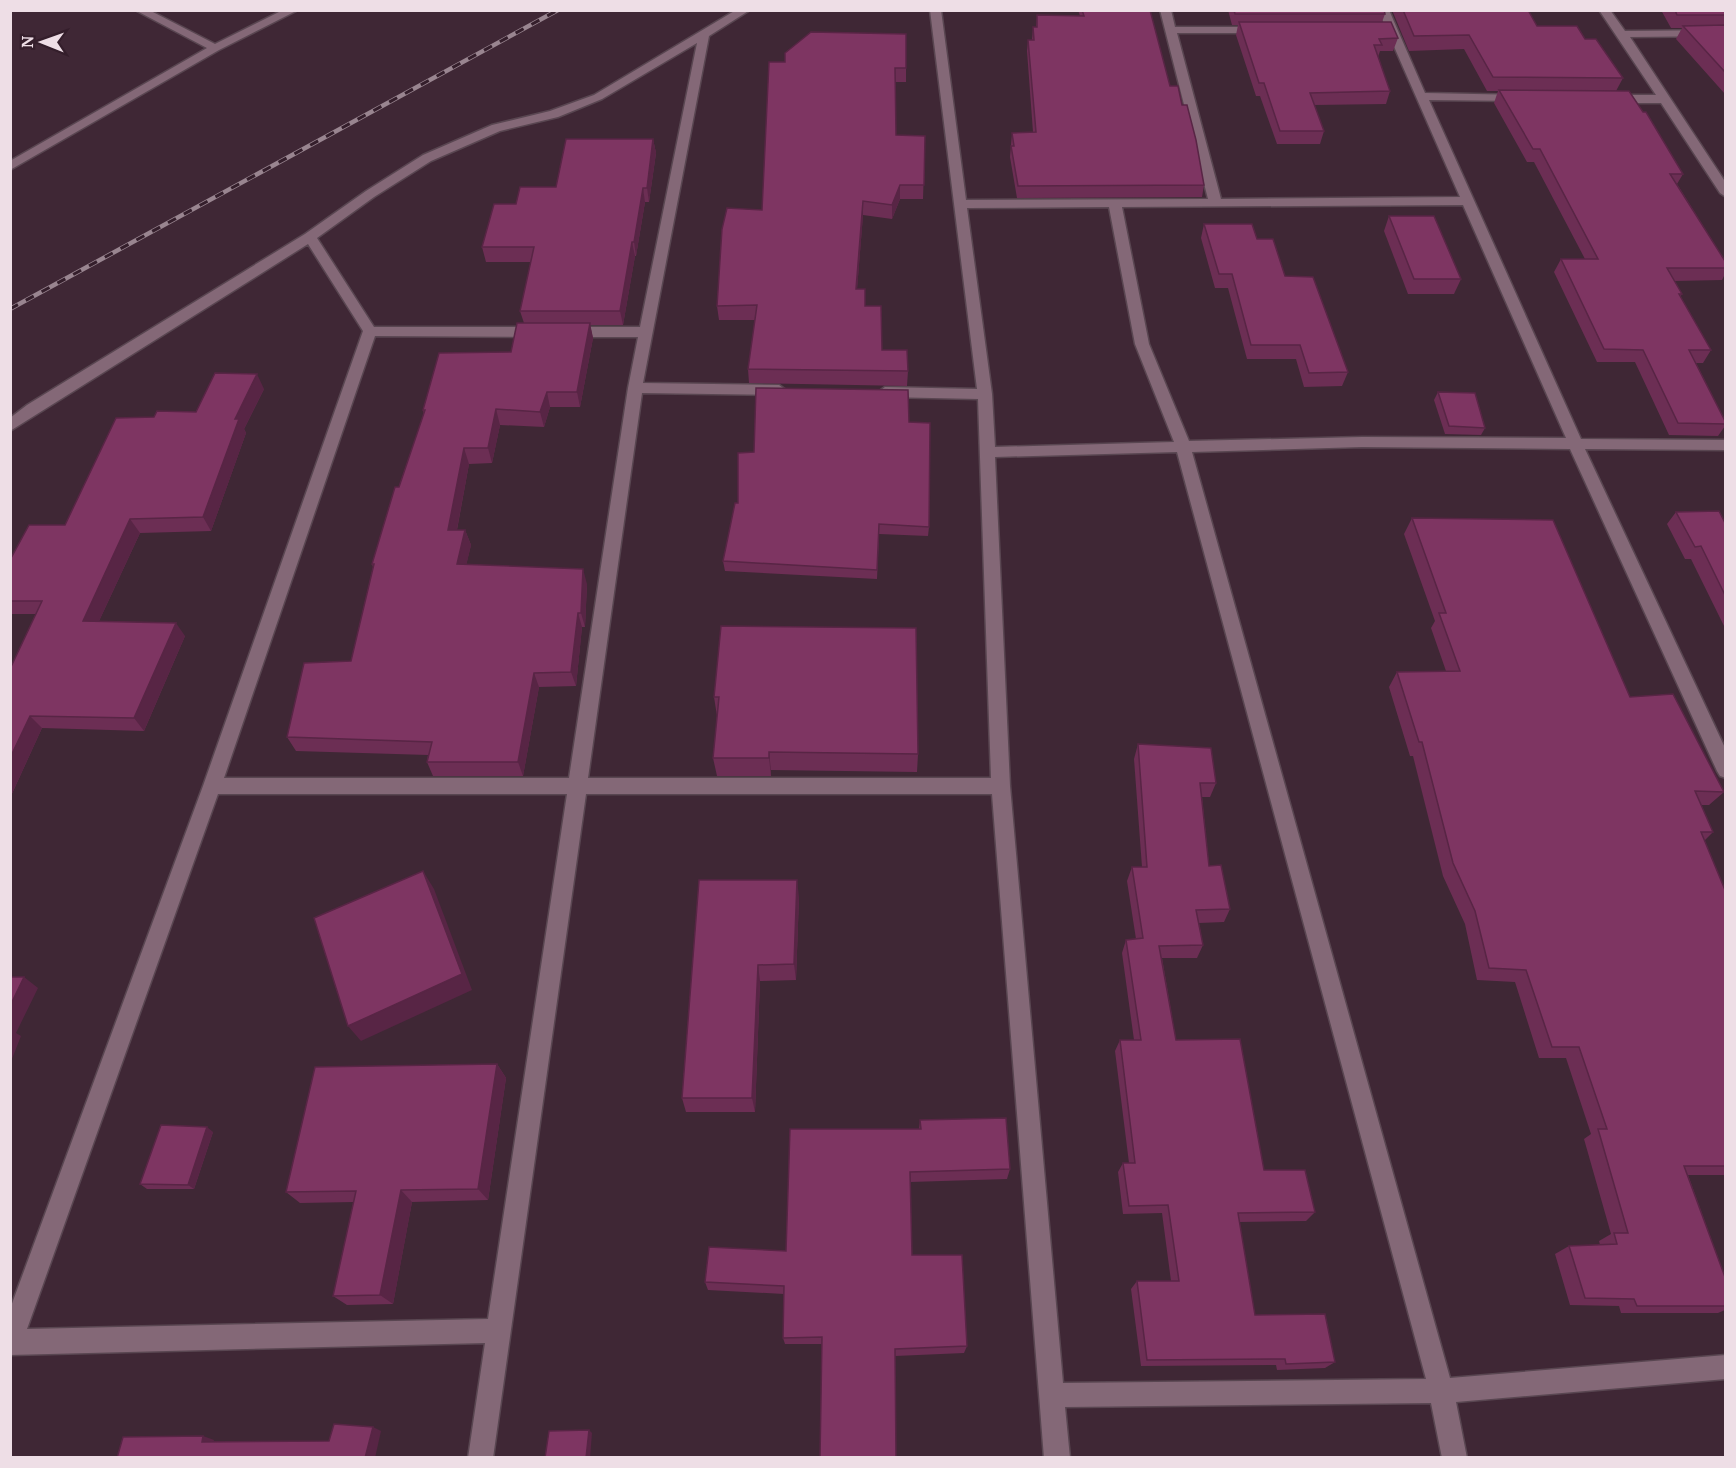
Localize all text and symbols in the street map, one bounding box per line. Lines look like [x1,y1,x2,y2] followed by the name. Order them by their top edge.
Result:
[12,12,72,72] north arrow
[16,35,38,48] text: N

